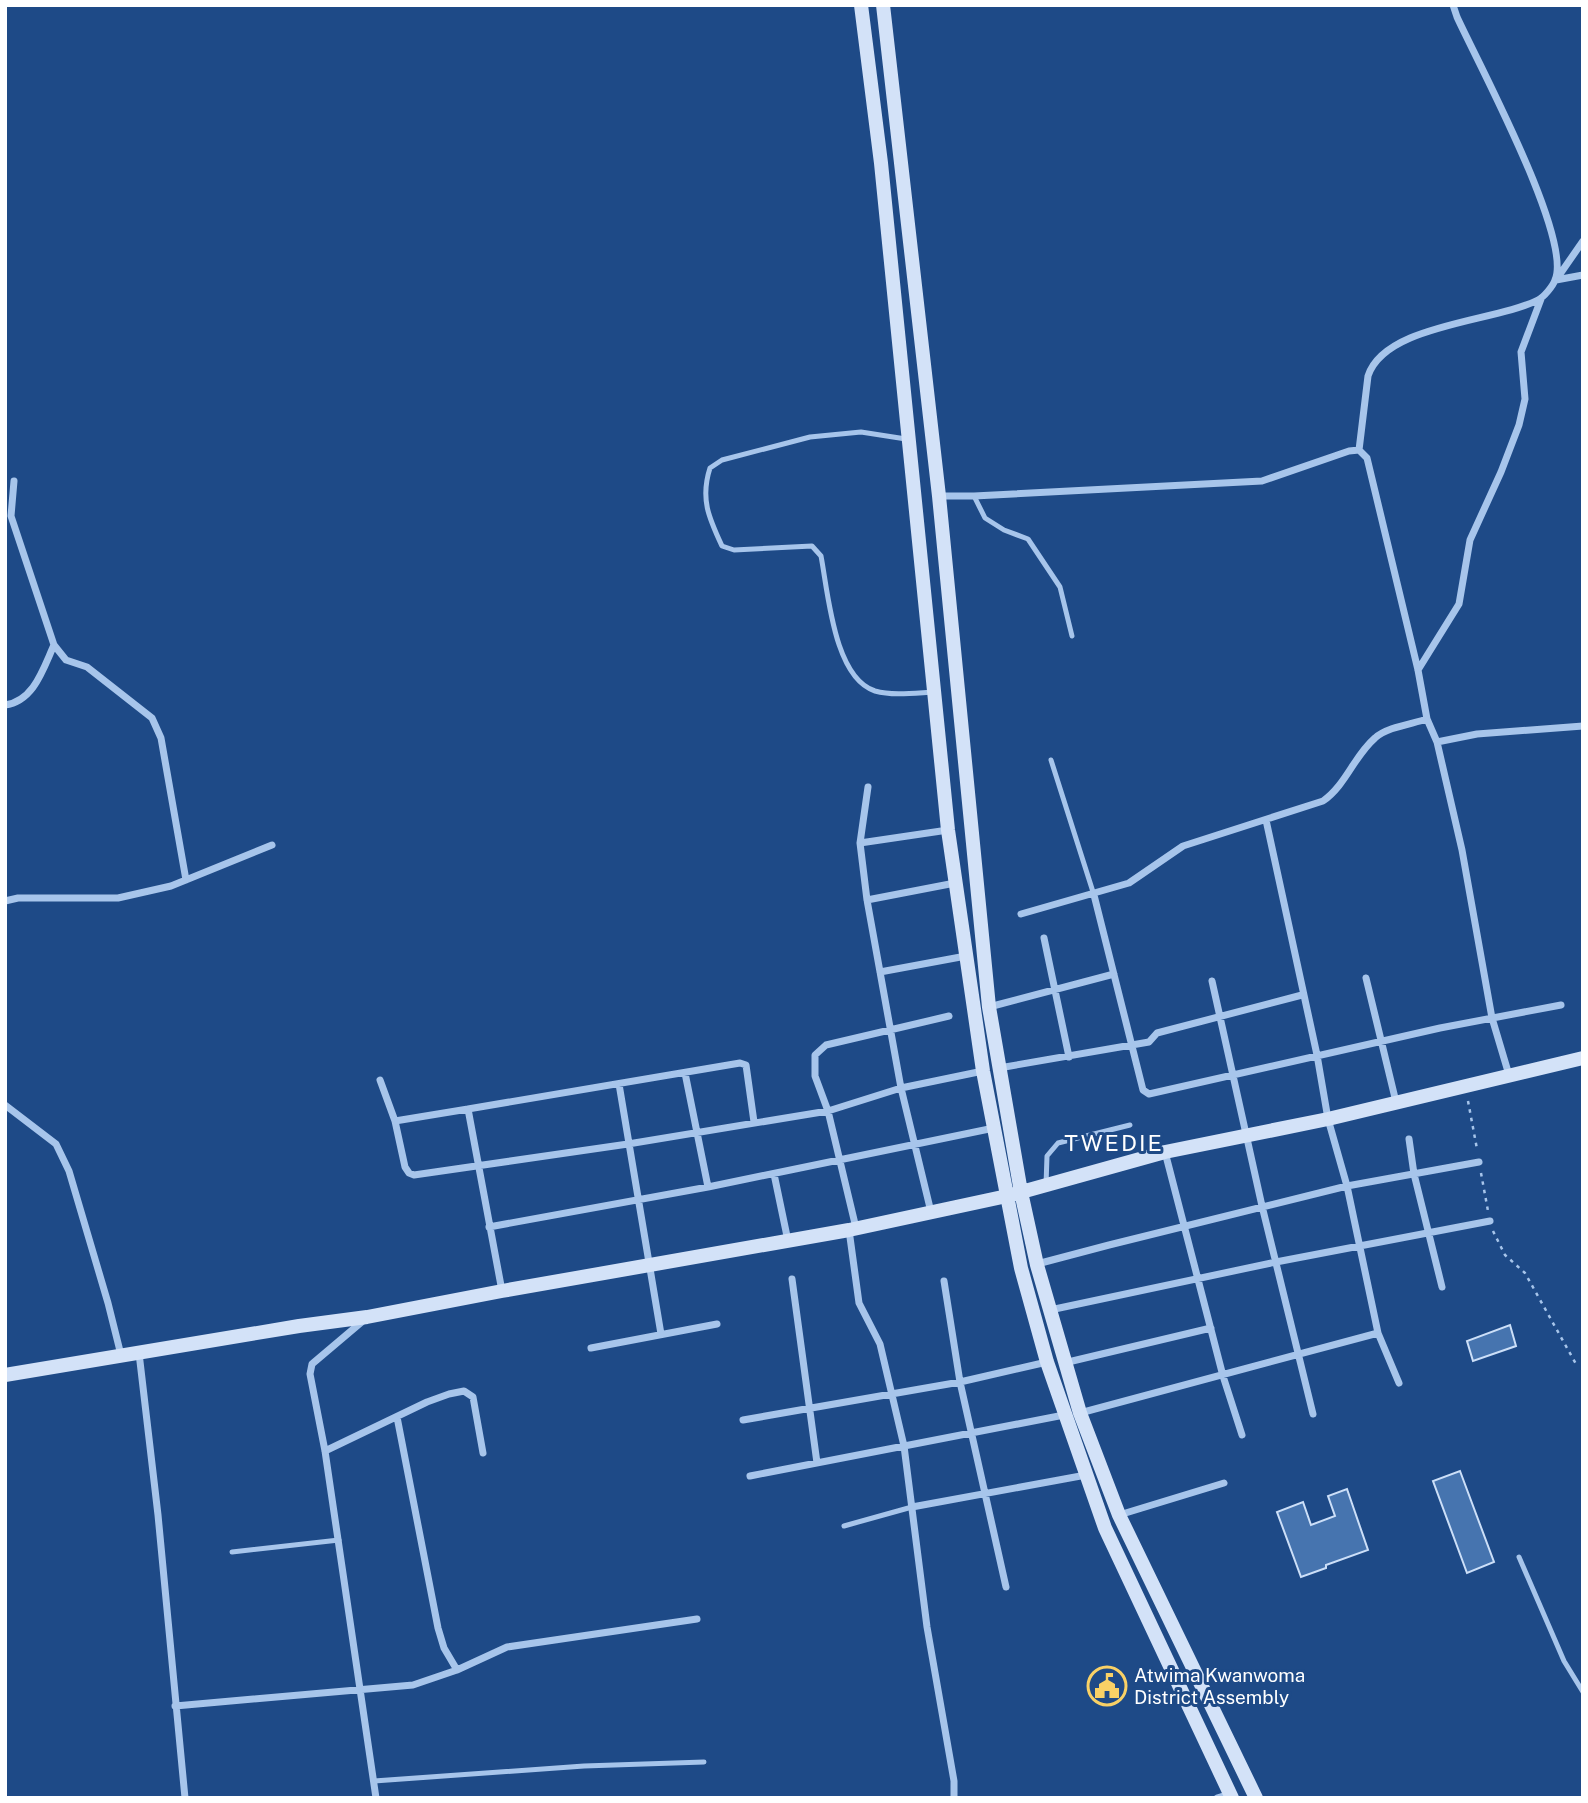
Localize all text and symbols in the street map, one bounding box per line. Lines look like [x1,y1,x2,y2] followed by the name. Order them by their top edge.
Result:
[1064,1129,1164,1156] district label: TWEDIE
[1134,1664,1305,1708] place label: Atwima Kwanwoma District Assembly
[1086,1665,1128,1707] public building icon: Atwima Kwanwoma District Assembly

